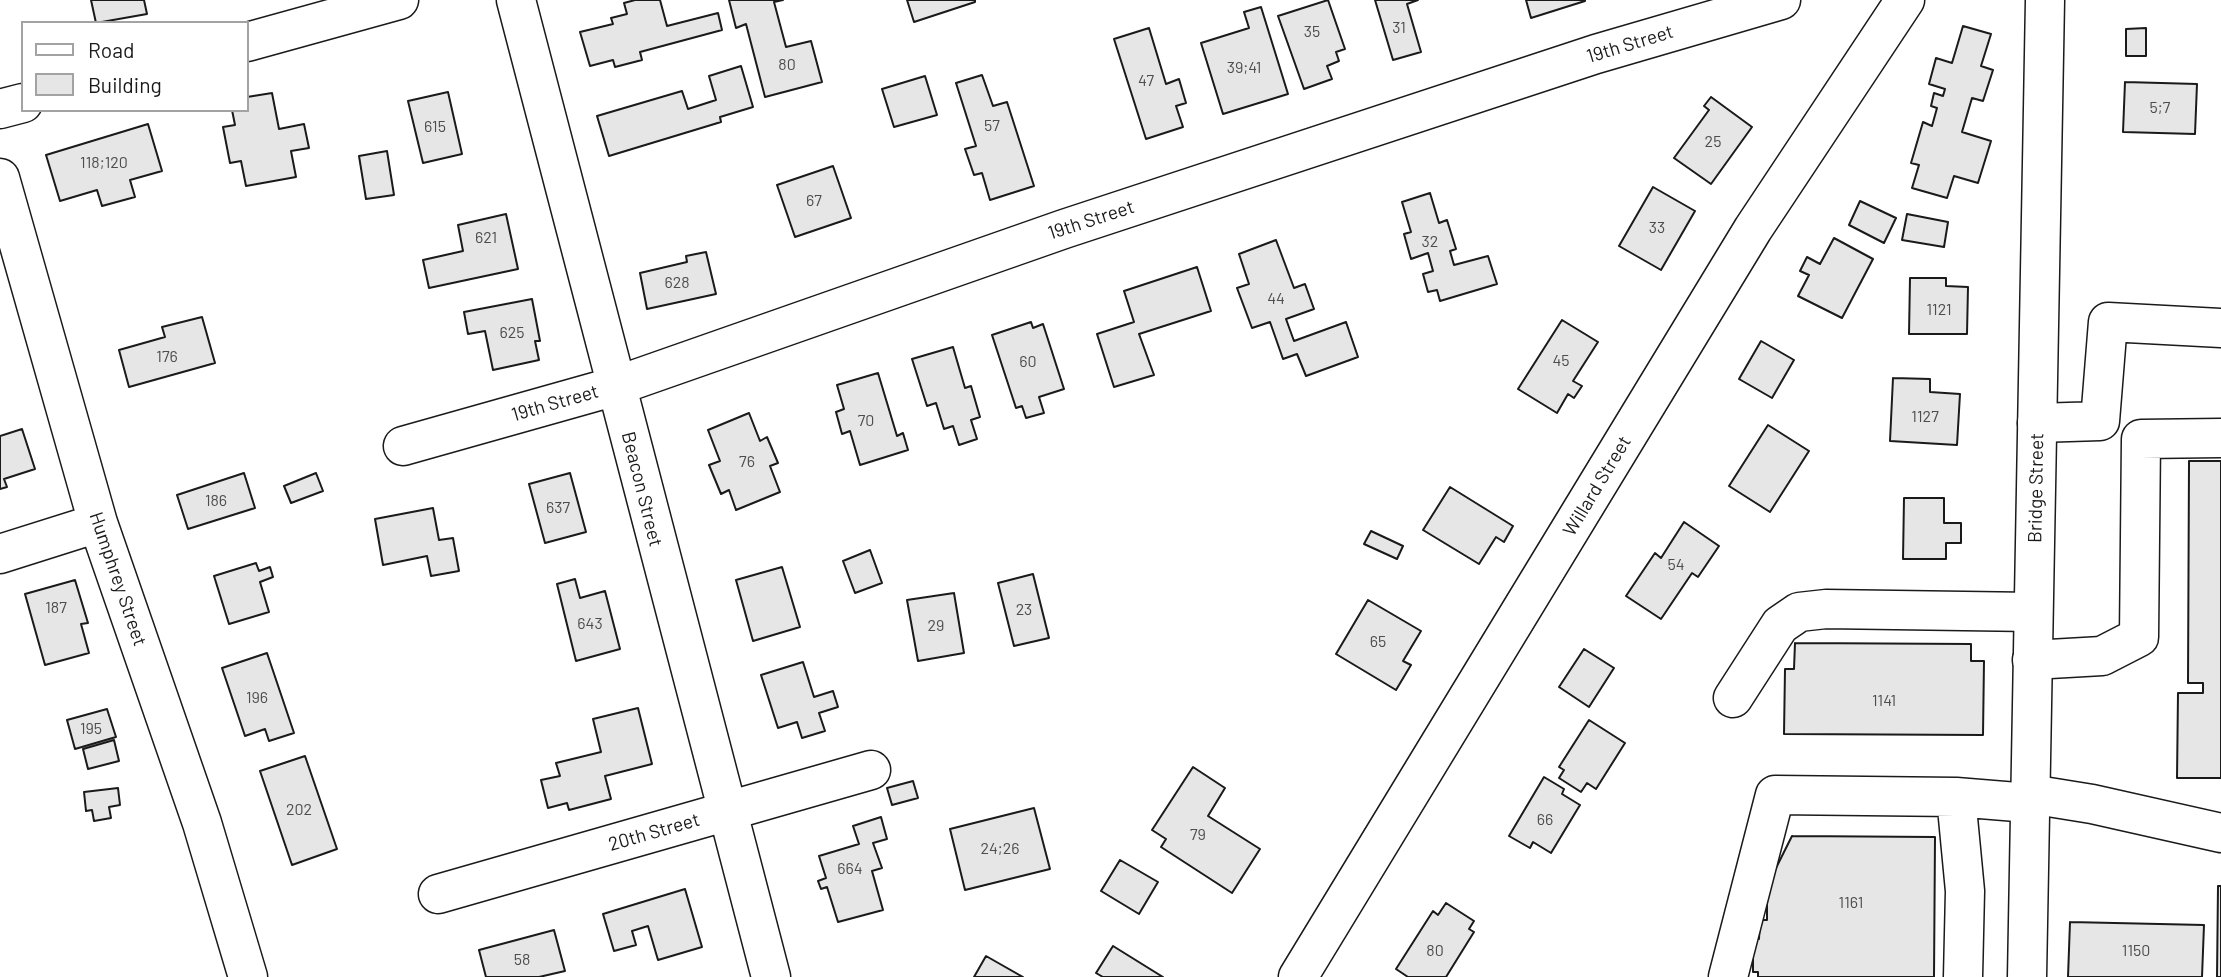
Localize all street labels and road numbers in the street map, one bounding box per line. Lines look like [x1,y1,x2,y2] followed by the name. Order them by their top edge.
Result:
[1584,20,1676,68] street label: 19th Street
[1045,195,1137,245] street label: 19th Street
[509,380,601,426] street label: 19th Street
[617,429,667,549] street label: Beacon Street
[1558,432,1636,540] street label: Willard Street
[2024,433,2048,543] street label: Bridge Street
[84,509,152,649] street label: Humphrey Street
[606,808,702,856] street label: 20th Street

